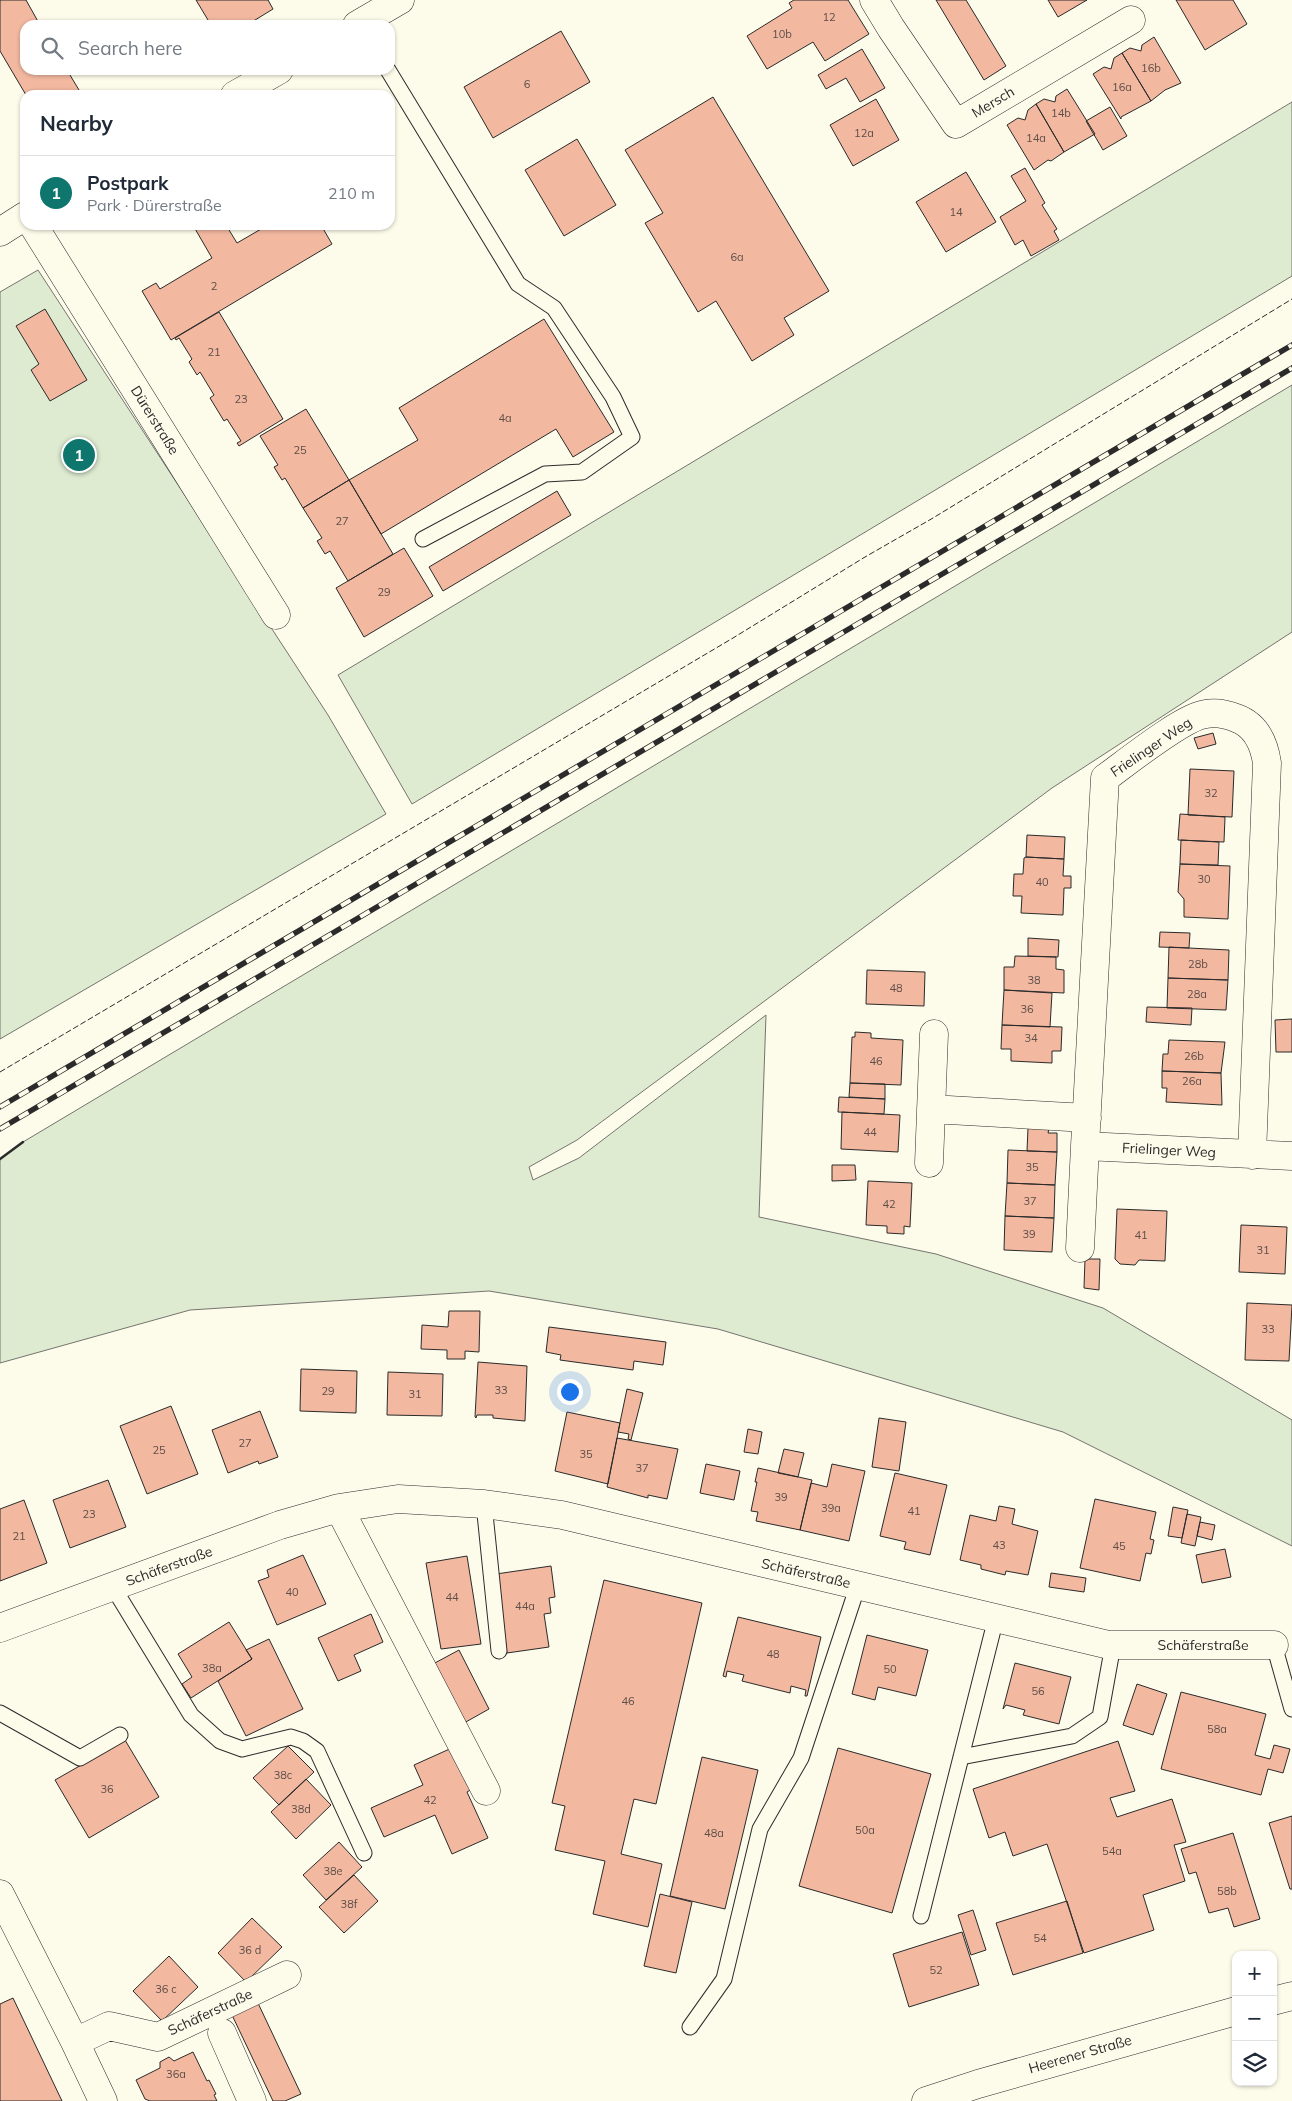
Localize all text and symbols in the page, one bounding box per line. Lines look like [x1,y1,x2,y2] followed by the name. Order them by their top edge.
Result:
[822,10,836,24] house number: 12
[20,20,395,75] search box
[772,27,792,41] house number: 10b
[38,34,66,62] icon: search
[78,36,182,60] text: Search here
[1141,61,1161,75] house number: 16b
[524,77,531,91] house number: 6
[1112,80,1132,94] house number: 16a
[968,82,1018,122] street label: Mersch
[1051,106,1071,120] house number: 14b
[40,110,113,136] text: Nearby
[854,126,874,140] house number: 12a
[1026,131,1046,145] house number: 14a
[87,171,169,195] text: Postpark
[51,183,61,203] text: 1
[328,183,375,203] text: 210 m
[87,195,222,215] text: Park · Dürerstraße
[949,205,963,219] house number: 14
[730,250,744,264] house number: 6a
[211,279,218,293] house number: 2
[207,345,221,359] house number: 21
[127,382,183,458] street label: Dürerstraße
[234,392,248,406] house number: 23
[498,411,512,425] house number: 4a
[63,436,95,474] pin: 1
[293,443,307,457] house number: 25
[335,514,349,528] house number: 27
[377,585,391,599] house number: 29
[1107,713,1195,781] street label: Frielinger Weg
[1204,786,1218,800] house number: 32
[1197,872,1211,886] house number: 30
[1035,875,1049,889] house number: 40
[1188,957,1208,971] house number: 28b
[1027,973,1041,987] house number: 38
[889,981,903,995] house number: 48
[1187,987,1207,1001] house number: 28a
[1020,1002,1034,1016] house number: 36
[1024,1031,1038,1045] house number: 34
[1184,1049,1204,1063] house number: 26b
[869,1054,883,1068] house number: 46
[1182,1074,1202,1088] house number: 26a
[863,1125,877,1139] house number: 44
[1121,1139,1217,1161] street label: Frielinger Weg
[1025,1160,1039,1174] house number: 35
[1023,1194,1037,1208] house number: 37
[882,1197,896,1211] house number: 42
[1022,1227,1036,1241] house number: 39
[1134,1228,1148,1242] house number: 41
[1256,1243,1270,1257] house number: 31
[1261,1322,1275,1336] house number: 33
[557,1379,583,1405] your location
[494,1383,508,1397] house number: 33
[321,1384,335,1398] house number: 29
[408,1387,422,1401] house number: 31
[238,1436,252,1450] house number: 27
[152,1443,166,1457] house number: 25
[579,1447,593,1461] house number: 35
[635,1461,649,1475] house number: 37
[774,1490,788,1504] house number: 39
[821,1501,841,1515] house number: 39a
[907,1504,921,1518] house number: 41
[82,1507,96,1521] house number: 23
[12,1529,26,1543] house number: 21
[992,1538,1006,1552] house number: 43
[1112,1539,1126,1553] house number: 45
[123,1542,215,1590] street label: Schäferstraße
[760,1554,852,1592] street label: Schäferstraße
[285,1585,299,1599] house number: 40
[445,1590,459,1604] house number: 44
[515,1599,535,1613] house number: 44a
[1157,1636,1249,1654] street label: Schäferstraße
[766,1647,780,1661] house number: 48
[202,1661,222,1675] house number: 38a
[883,1662,897,1676] house number: 50
[1031,1684,1045,1698] house number: 56
[621,1694,635,1708] house number: 46
[1207,1722,1227,1736] house number: 58a
[274,1768,293,1782] house number: 38c
[100,1782,114,1796] house number: 36
[423,1793,437,1807] house number: 42
[291,1802,311,1816] house number: 38d
[855,1823,875,1837] house number: 50a
[704,1826,724,1840] house number: 48a
[1102,1844,1122,1858] house number: 54a
[323,1864,343,1878] house number: 38e
[1217,1884,1237,1898] house number: 58b
[341,1897,358,1911] house number: 38f
[1033,1931,1047,1945] house number: 54
[239,1943,261,1957] house number: 36 d
[1232,1951,1277,2086] map controls
[1232,1951,1277,1996] button: +
[929,1963,943,1977] house number: 52
[155,1982,177,1996] house number: 36 c
[165,1985,255,2039] street label: Schäferstraße
[1232,1996,1277,2041] button: −
[1026,2031,1134,2077] street label: Heerener Straße
[1232,2041,1277,2086] button: layers
[166,2067,186,2081] house number: 36a

